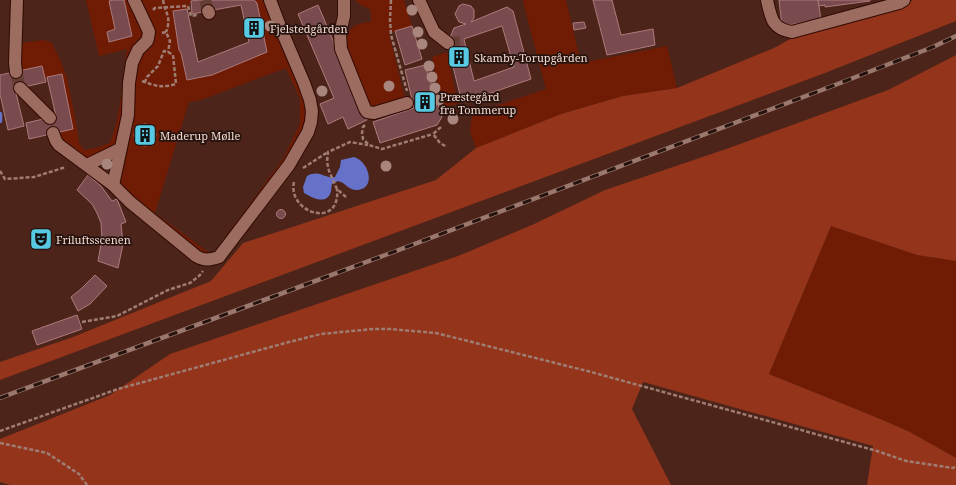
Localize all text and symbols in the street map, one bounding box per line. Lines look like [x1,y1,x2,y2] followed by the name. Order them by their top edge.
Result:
[241,15,267,41] building icon: Fjelstedgården
[270,21,348,36] place label: Fjelstedgården
[446,44,472,70] building icon: Skamby-Torupgården
[474,50,588,65] place label: Skamby-Torupgården
[412,89,438,115] building icon: Præstegård fra Tommerup
[440,89,516,117] place label: Præstegård fra Tommerup
[132,122,158,148] building icon: Maderup Mølle
[160,128,240,143] place label: Maderup Mølle
[28,226,54,252] theatre icon: Friluftsscenen
[56,232,131,247] place label: Friluftsscenen

